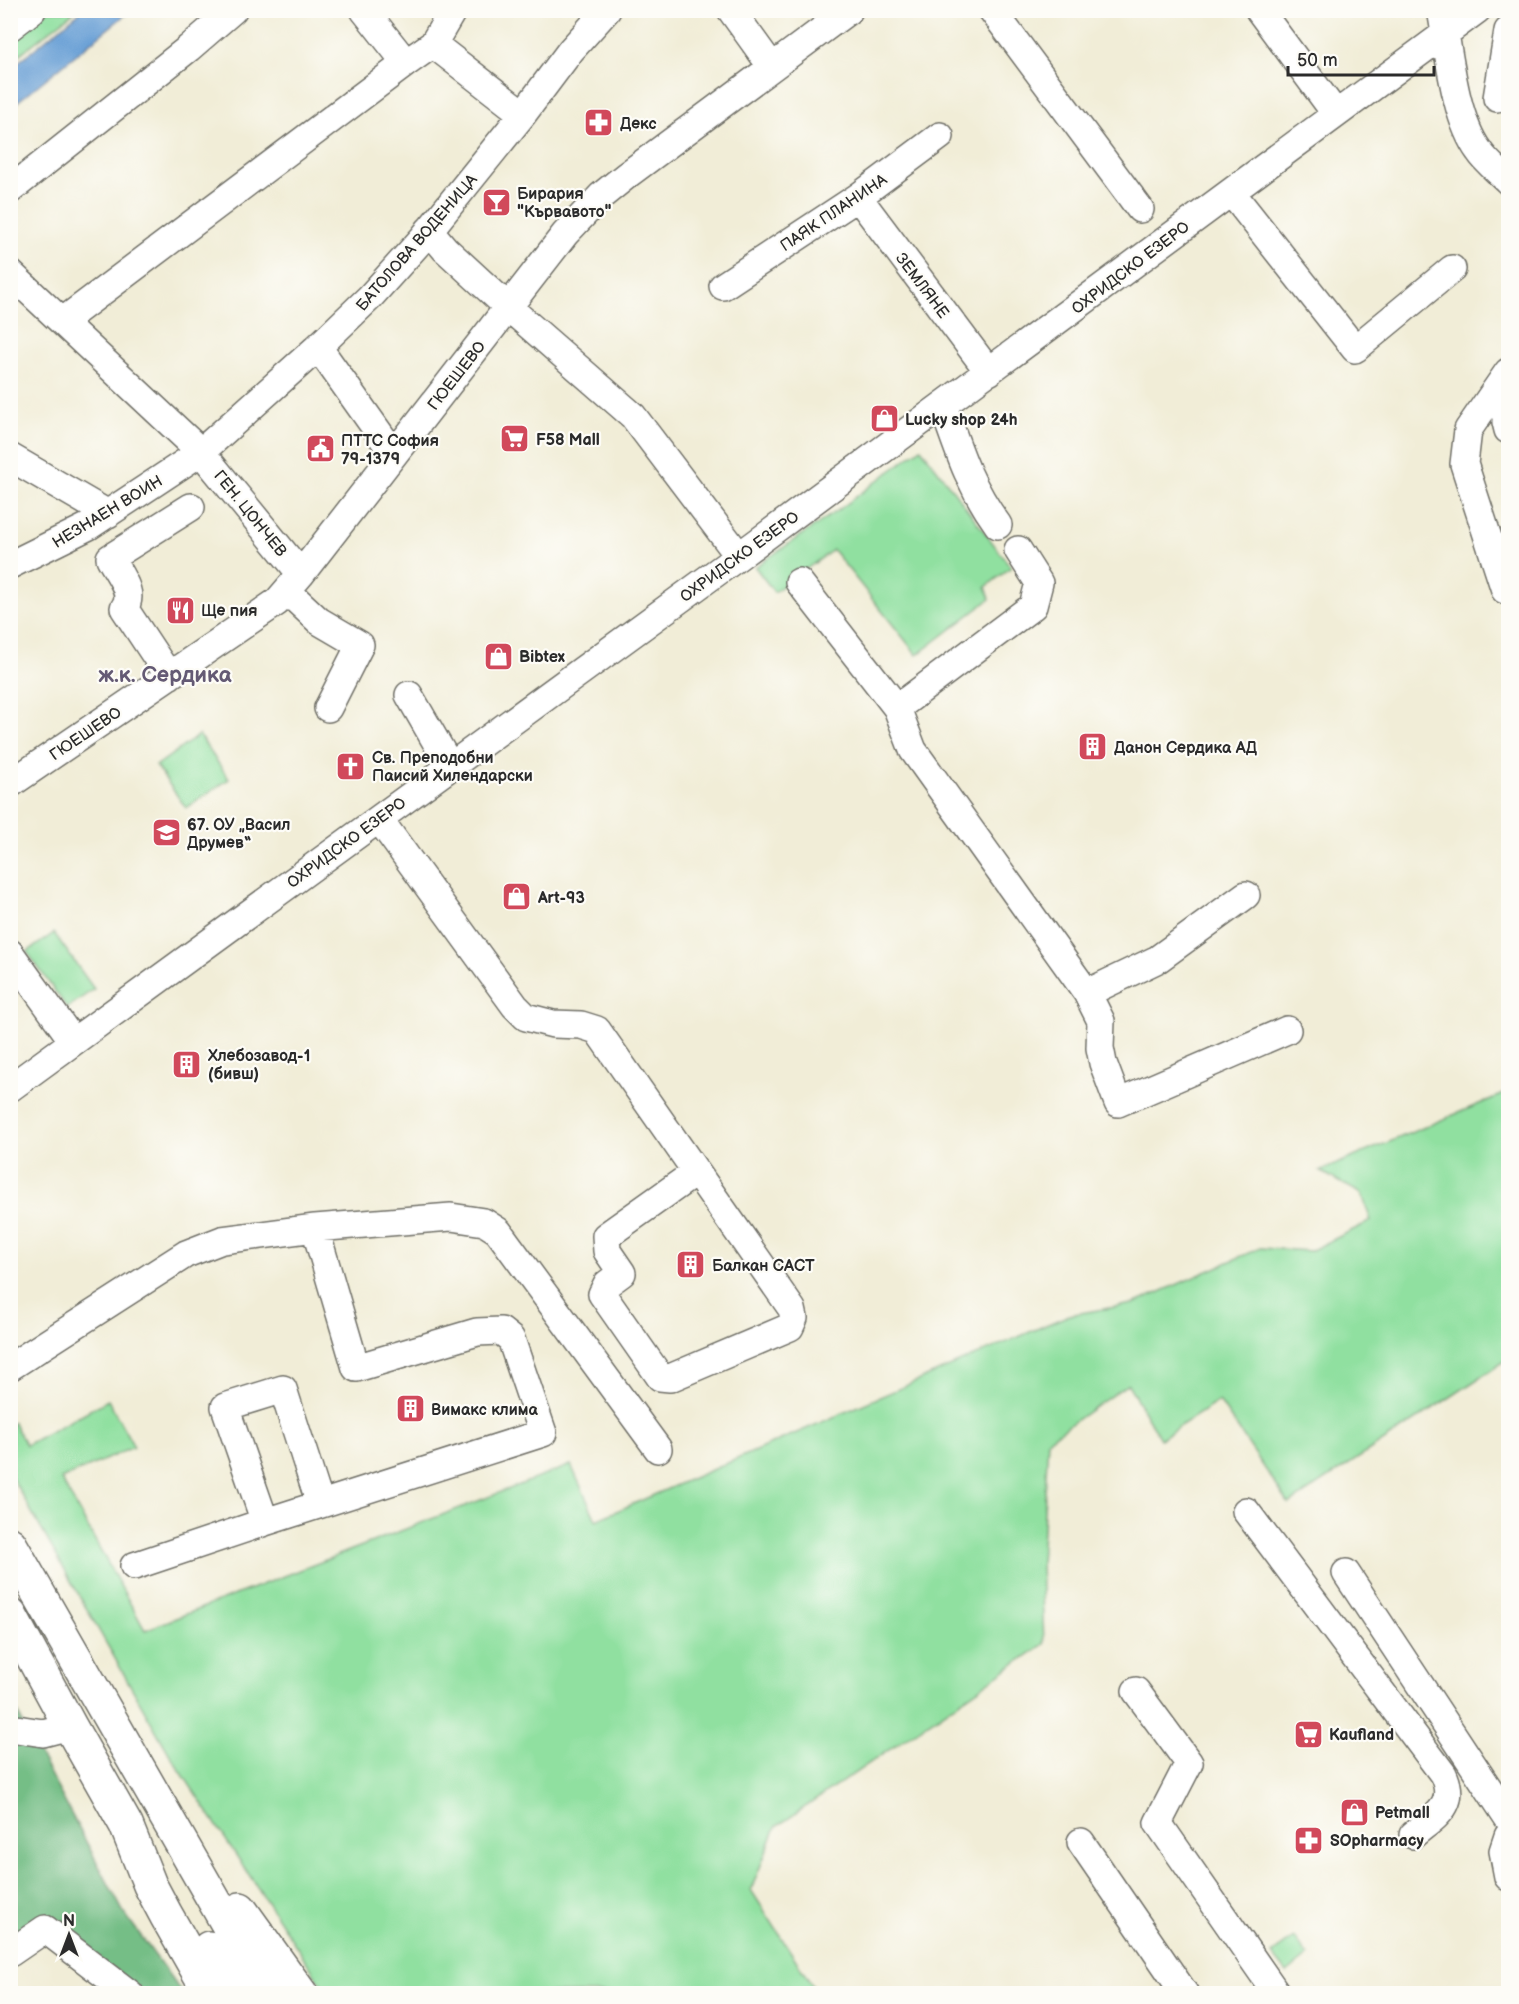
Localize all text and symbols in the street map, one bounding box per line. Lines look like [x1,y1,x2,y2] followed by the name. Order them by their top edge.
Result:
[1288,39,1434,77] scale bar
[1297,50,1338,71] text: 50 m
[583,107,615,139] pharmacy icon: Декс
[620,115,657,134] place label: Декс
[777,170,891,256] street label: ПАЯК ПЛАНИНА
[353,171,482,315] street label: БАТОЛОВА ВОДЕНИЦА
[517,185,612,222] place label: Бирария "Кървавото"
[480,186,512,218] bar icon: Бирария "Кървавото"
[1068,217,1194,319] street label: ОХРИДСКО ЕЗЕРО
[891,249,953,322] street label: ЗЕМЛЯНЕ
[424,337,490,414] street label: ГЮЕШЕВО
[868,403,900,435] shop icon: Lucky shop 24h
[905,411,1018,430] place label: Lucky shop 24h
[499,423,531,455] supermarket icon: F58 Mall
[536,431,600,450] place label: F58 Mall
[341,432,439,469] place label: ПТТС София 79-1379
[304,433,336,465] public building icon: ПТТС София 79-1379
[209,467,290,561] street label: ГЕН. ЦОНЧЕВ
[49,472,166,553] street label: НЕЗНАЕН ВОИН
[677,507,804,607] street label: ОХРИДСКО ЕЗЕРО
[164,594,196,626] restaurant icon: Ще пия
[201,602,257,621] place label: Ще пия
[482,640,514,672] shop icon: Bibtex
[519,648,565,667] place label: Bibtex
[99,662,232,689] district label: ж.к. Сердика
[46,703,126,765] street label: ГЮЕШЕВО
[1077,731,1109,763] building icon: Данон Сердика АД
[1114,739,1258,758] place label: Данон Сердика АД
[372,749,533,786] place label: Св. Преподобни Паисий Хилендарски
[335,750,367,782] church icon: Св. Преподобни Паисий Хилендарски
[284,793,411,893] street label: ОХРИДСКО ЕЗЕРО
[187,816,290,853] place label: 67. ОУ „Васил Друмев“
[150,817,182,849] school or university icon: 67. ОУ „Васил Друмев“
[501,881,533,913] shop icon: Art-93
[537,889,585,908] place label: Art-93
[207,1047,310,1084] place label: Хлебозавод-1 (бивш)
[171,1048,203,1080] building icon: Хлебозавод-1 (бивш)
[675,1249,707,1281] building icon: Балкан САСТ
[712,1257,815,1276] place label: Балкан САСТ
[394,1393,426,1425] building icon: Вимакс клима
[431,1401,538,1420] place label: Вимакс клима
[1292,1718,1324,1750] supermarket icon: Kaufland
[1329,1726,1394,1745] place label: Kaufland
[1338,1796,1370,1828] shop icon: Petmall
[1375,1804,1430,1823] place label: Petmall
[1293,1824,1325,1856] pharmacy icon: SOpharmacy
[1330,1832,1424,1851] place label: SOpharmacy
[39,1905,99,1965] north arrow
[63,1912,75,1931] text: N

